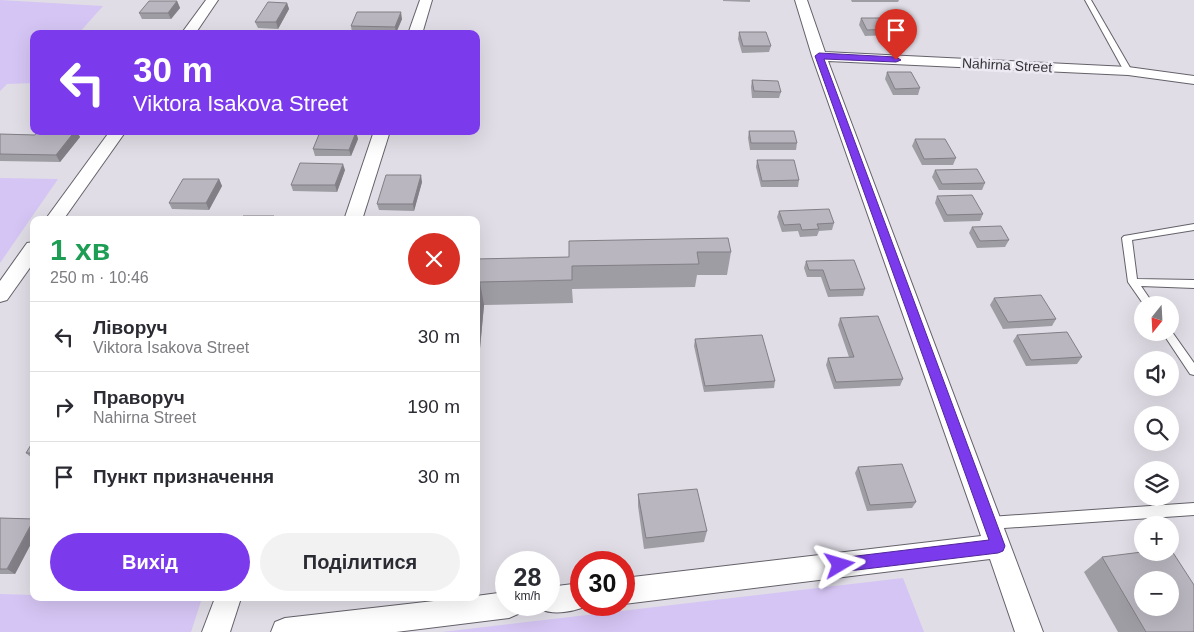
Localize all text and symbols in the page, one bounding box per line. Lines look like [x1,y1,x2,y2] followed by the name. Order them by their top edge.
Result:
[875,9,917,60] pin
[882,16,910,44] icon: arrive
[50,50,115,115] icon: left
[133,50,213,89] text: 30 m
[962,55,1053,75] street label: Nahirna Street
[133,91,348,116] text: Viktora Isakova Street
[50,233,110,266] text: 1 хв
[408,233,460,285] button: close
[50,269,149,286] text: 250 m · 10:46
[1134,296,1179,341] north arrow
[1134,296,1179,616] map controls
[93,317,168,338] text: Ліворуч
[50,323,78,351] icon: left
[418,326,460,347] text: 30 m
[93,339,249,356] text: Viktora Isakova Street
[1134,351,1179,396] button: sound
[93,387,185,408] text: Праворуч
[50,393,78,421] icon: right
[407,396,460,417] text: 190 m
[1134,406,1179,451] button: search
[93,409,196,426] text: Nahirna Street
[1134,461,1179,506] button: layers
[50,463,78,491] icon: arrive
[93,466,274,487] text: Пункт призначення
[418,466,460,487] text: 30 m
[1134,516,1179,561] button: +
[50,533,250,591] button: Вихід
[260,533,460,591] button: Поділитися
[813,538,865,590] position arrow
[570,551,635,616] speed limit sign: 30
[514,563,541,591] text: 28
[1134,571,1179,616] button: −
[514,589,541,603] text: km/h

